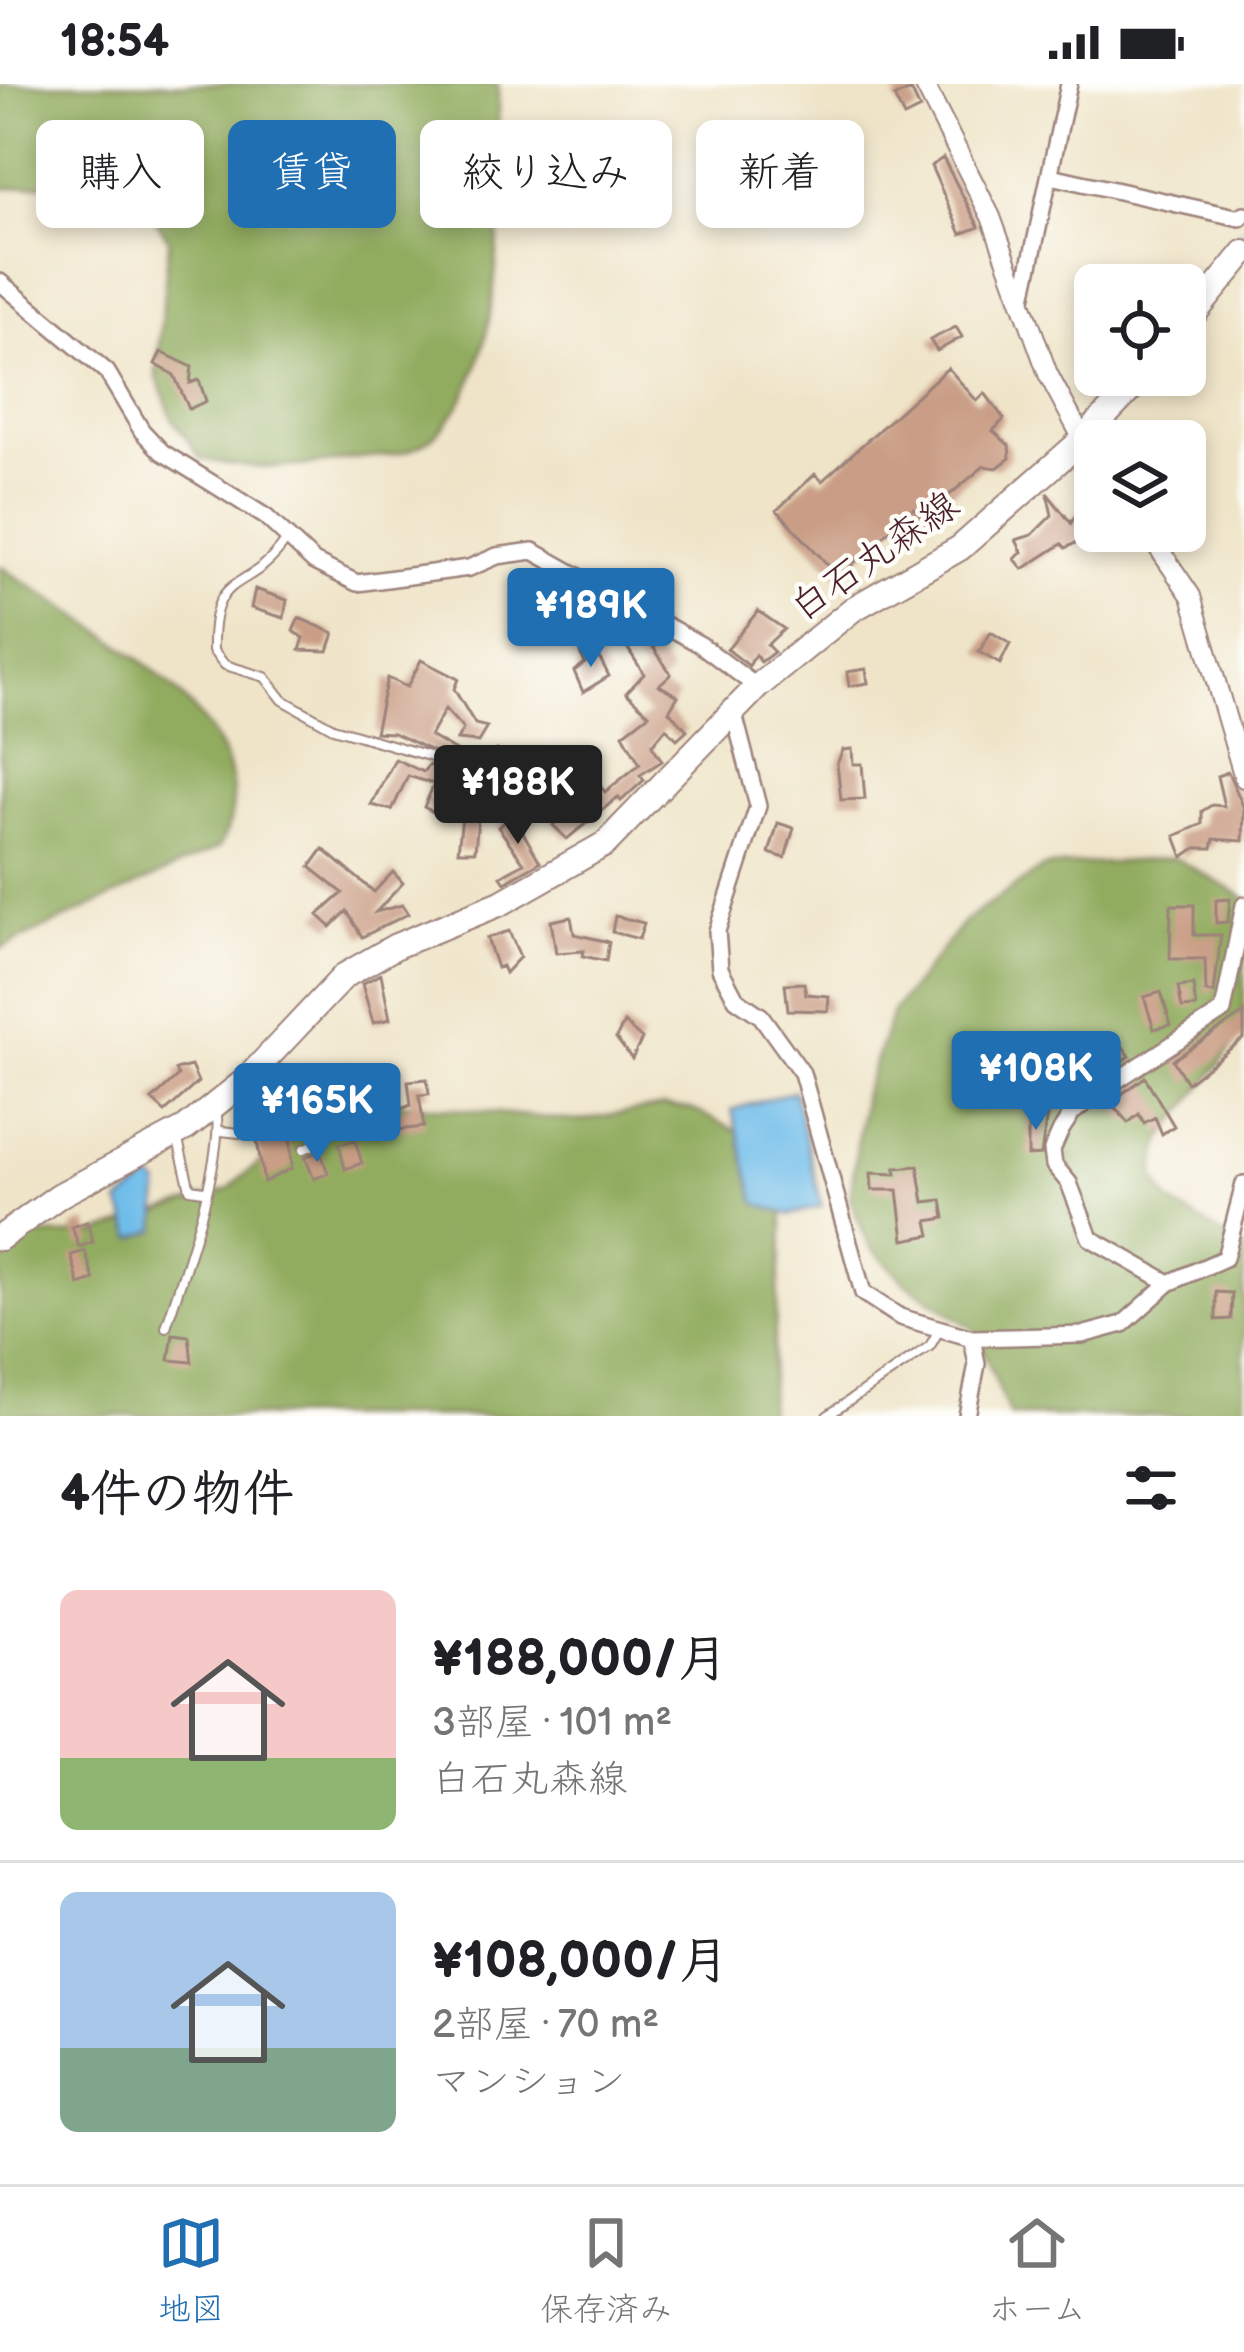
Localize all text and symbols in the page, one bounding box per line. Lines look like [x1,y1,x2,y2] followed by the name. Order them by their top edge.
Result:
[60,15,169,70] text: 18:54
[36,120,204,228] chip: 購入
[228,120,396,228] chip: 賃貸
[420,120,672,228] chip: 絞り込み
[696,120,864,228] chip: 新着
[1074,264,1206,552] map controls
[1074,264,1206,396] button: locate
[1074,420,1206,552] button: layers
[782,482,968,632] street label: 白石丸森線
[507,568,675,670] pin: ¥189K
[534,583,648,630] text: ¥189K
[434,745,602,847] pin: ¥188K
[461,760,575,807] text: ¥188K
[952,1031,1120,1133] pin: ¥108K
[979,1046,1093,1093] text: ¥108K
[233,1063,401,1165] pin: ¥165K
[260,1078,374,1125] text: ¥165K
[1118,1455,1184,1521] icon: filters
[60,1464,294,1525] text: 4件の物件
[432,1629,728,1690] text: ¥188,000/月
[156,1638,300,1782] icon: home
[432,1700,672,1747] text: 3部屋 · 101 m²
[432,1757,627,1804] text: 白石丸森線
[432,1931,729,1992] text: ¥108,000/月
[156,1940,300,2084] icon: home
[432,2002,659,2049] text: 2部屋 · 70 m²
[432,2059,625,2106] text: マンション
[158,2210,224,2330] tab: 地図
[540,2210,672,2330] tab: 保存済み
[988,2210,1086,2330] tab: ホーム

